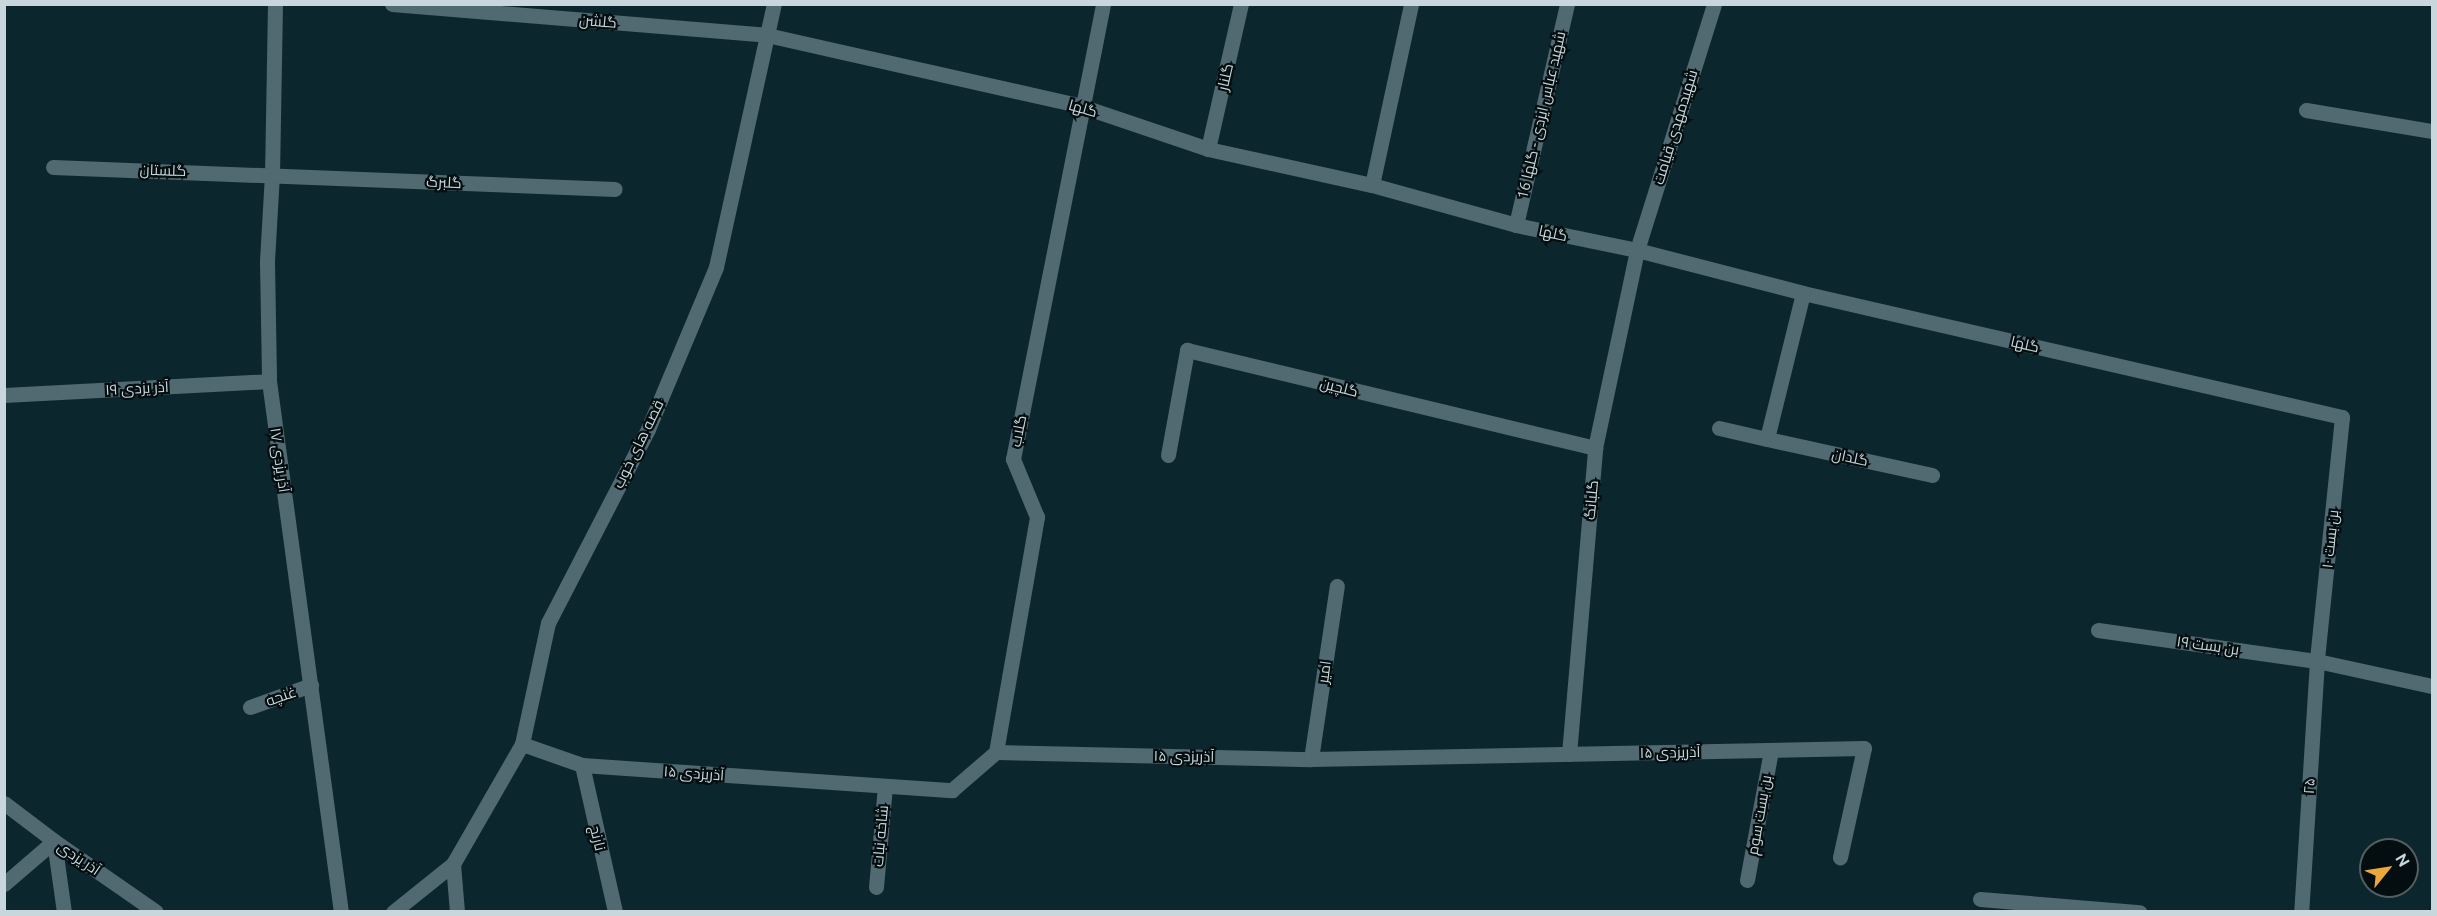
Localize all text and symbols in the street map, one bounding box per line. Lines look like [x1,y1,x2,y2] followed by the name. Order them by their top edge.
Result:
[578,10,618,32] street label: گلشن
[1513,30,1569,200] street label: شهید عباس ایزدی - گلها 16
[1213,62,1237,92] street label: گلنار
[1649,67,1701,187] street label: شهیدمهدی قیامت
[1067,95,1099,121] street label: گلها
[139,160,187,180] street label: گلستان
[426,172,462,192] street label: گلبرگ
[1537,221,1569,245] street label: گلها
[2009,332,2041,356] street label: گلها
[1318,374,1360,400] street label: گلچین
[105,377,169,399] street label: آذر یزدی ۱۹
[609,397,667,491] street label: قصه های خوب
[1006,414,1030,448] street label: گلاب
[267,426,293,494] street label: آذر یزدی ۱۷
[1830,444,1870,470] street label: گلدان
[1580,479,1602,521] street label: گلبانگ
[2318,509,2342,569] street label: بن بست ۱۰
[2176,632,2240,658] street label: بن بست ۱۹
[1314,660,1334,684] street label: امیر
[263,682,299,710] street label: غنچه
[1640,742,1700,762] street label: ۱۵ آذریزدی
[1154,746,1214,766] street label: ۱۵ آذریزدی
[663,762,725,784] street label: ۱۵ آذریزدی
[1743,774,1775,856] street label: بن بست سوم
[2299,777,2319,795] street label: ۲۵
[868,804,892,868] street label: شاخه نبات
[586,823,610,853] street label: نارنج
[54,837,104,879] street label: آذر یزدی
[2359,838,2419,898] north arrow
[2392,850,2414,870] text: N

